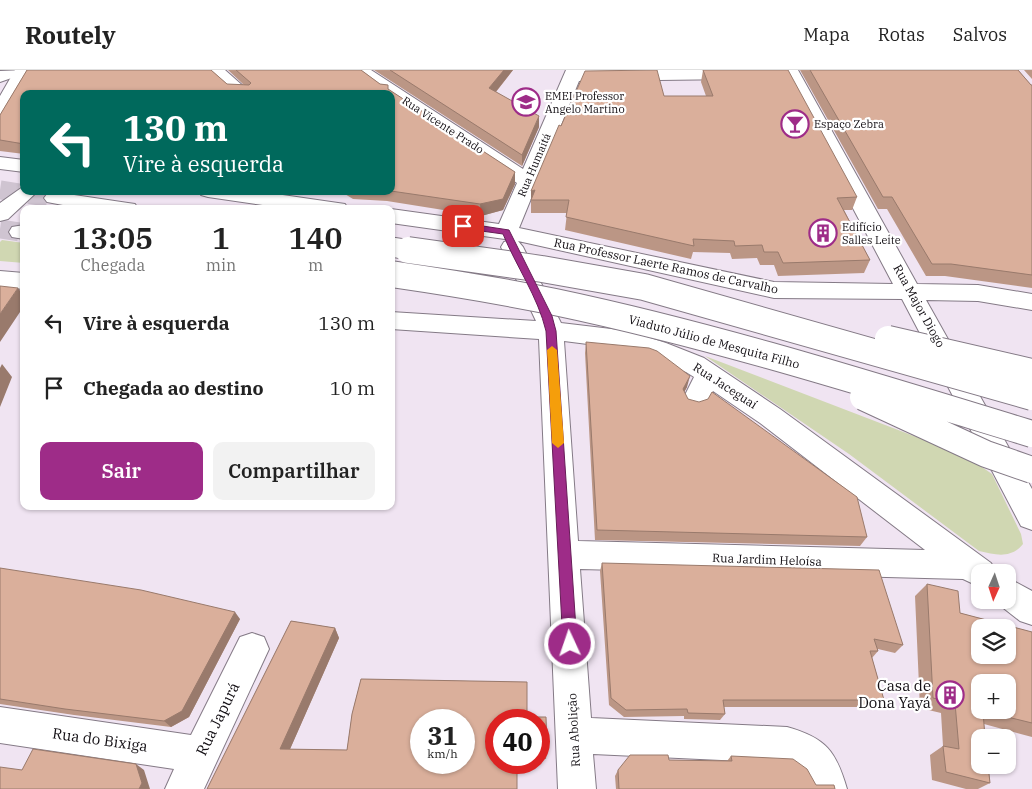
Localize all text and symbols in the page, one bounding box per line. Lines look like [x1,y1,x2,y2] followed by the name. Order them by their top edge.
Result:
[25,19,116,51] text: Routely
[803,23,850,46] text: Mapa
[878,23,925,46] text: Rotas
[953,23,1007,46] text: Salvos
[511,87,541,117] school or university icon: EMEI Professor Angelo Martino
[545,89,625,116] place label: EMEI Professor Angelo Martino
[400,93,486,157] street label: Rua Vicente Prado
[123,105,228,151] text: 130 m
[780,109,810,139] bar icon: Espaço Zebra
[40,110,105,175] icon: left
[814,117,884,131] place label: Espaço Zebra
[514,131,554,199] street label: Rua Humaitá
[123,149,284,178] text: Vire à esquerda
[442,205,484,247] pin
[449,212,477,240] icon: arrive
[72,218,153,257] text: 13:05
[212,218,230,257] text: 1
[289,218,343,257] text: 140
[808,218,838,248] building icon: Edifício Salles Leite
[842,220,901,247] place label: Edifício Salles Leite
[553,234,780,297] street label: Rua Professor Laerte Ramos de Carvalho
[80,255,145,275] text: Chegada
[206,255,236,275] text: min
[308,255,323,275] text: m
[890,262,949,350] street label: Rua Major Diogo
[40,309,68,337] icon: left
[83,311,230,335] text: Vire à esquerda
[318,311,375,335] text: 130 m
[627,311,801,372] street label: Viaduto Júlio de Mesquita Filho
[690,359,760,412] street label: Rua Jaceguaí
[40,374,68,402] icon: arrive
[83,376,264,400] text: Chegada ao destino
[330,376,375,400] text: 10 m
[40,442,203,500] button: Sair
[213,442,375,500] button: Compartilhar
[712,550,823,569] street label: Rua Jardim Heloísa
[971,564,1016,609] north arrow
[971,564,1016,774] map controls
[543,617,595,669] position arrow
[971,619,1016,664] button: layers
[971,674,1016,719] button: +
[858,676,931,712] place label: Casa de Dona Yayá
[192,679,243,759] street label: Rua Japurá
[935,680,965,710] building icon: Casa de Dona Yayá
[564,692,583,767] street label: Rua Abolição
[485,709,550,774] speed limit sign: 40
[427,719,458,752] text: 31
[51,723,149,756] street label: Rua do Bixiga
[971,729,1016,774] button: −
[427,746,458,761] text: km/h

